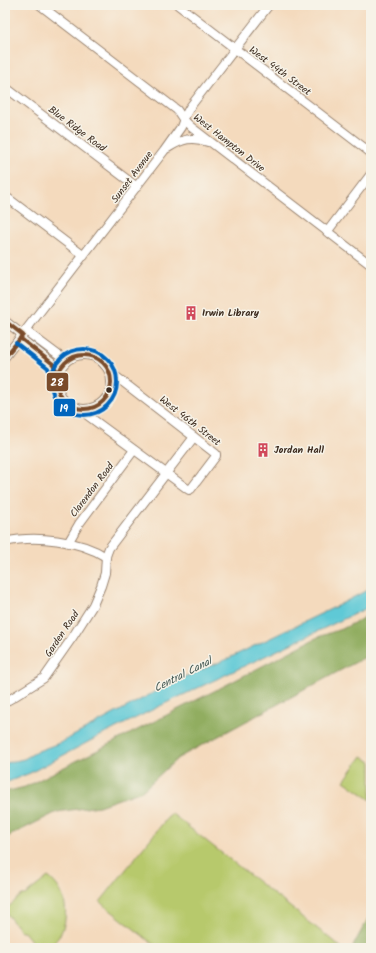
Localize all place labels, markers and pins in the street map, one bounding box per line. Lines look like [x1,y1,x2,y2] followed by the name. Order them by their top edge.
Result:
[183,305,199,321] building icon: Irwin Library
[202,305,260,321] place label: Irwin Library
[104,385,114,395] unlabelled marker
[255,442,271,458] building icon: Jordan Hall
[274,442,324,458] place label: Jordan Hall

